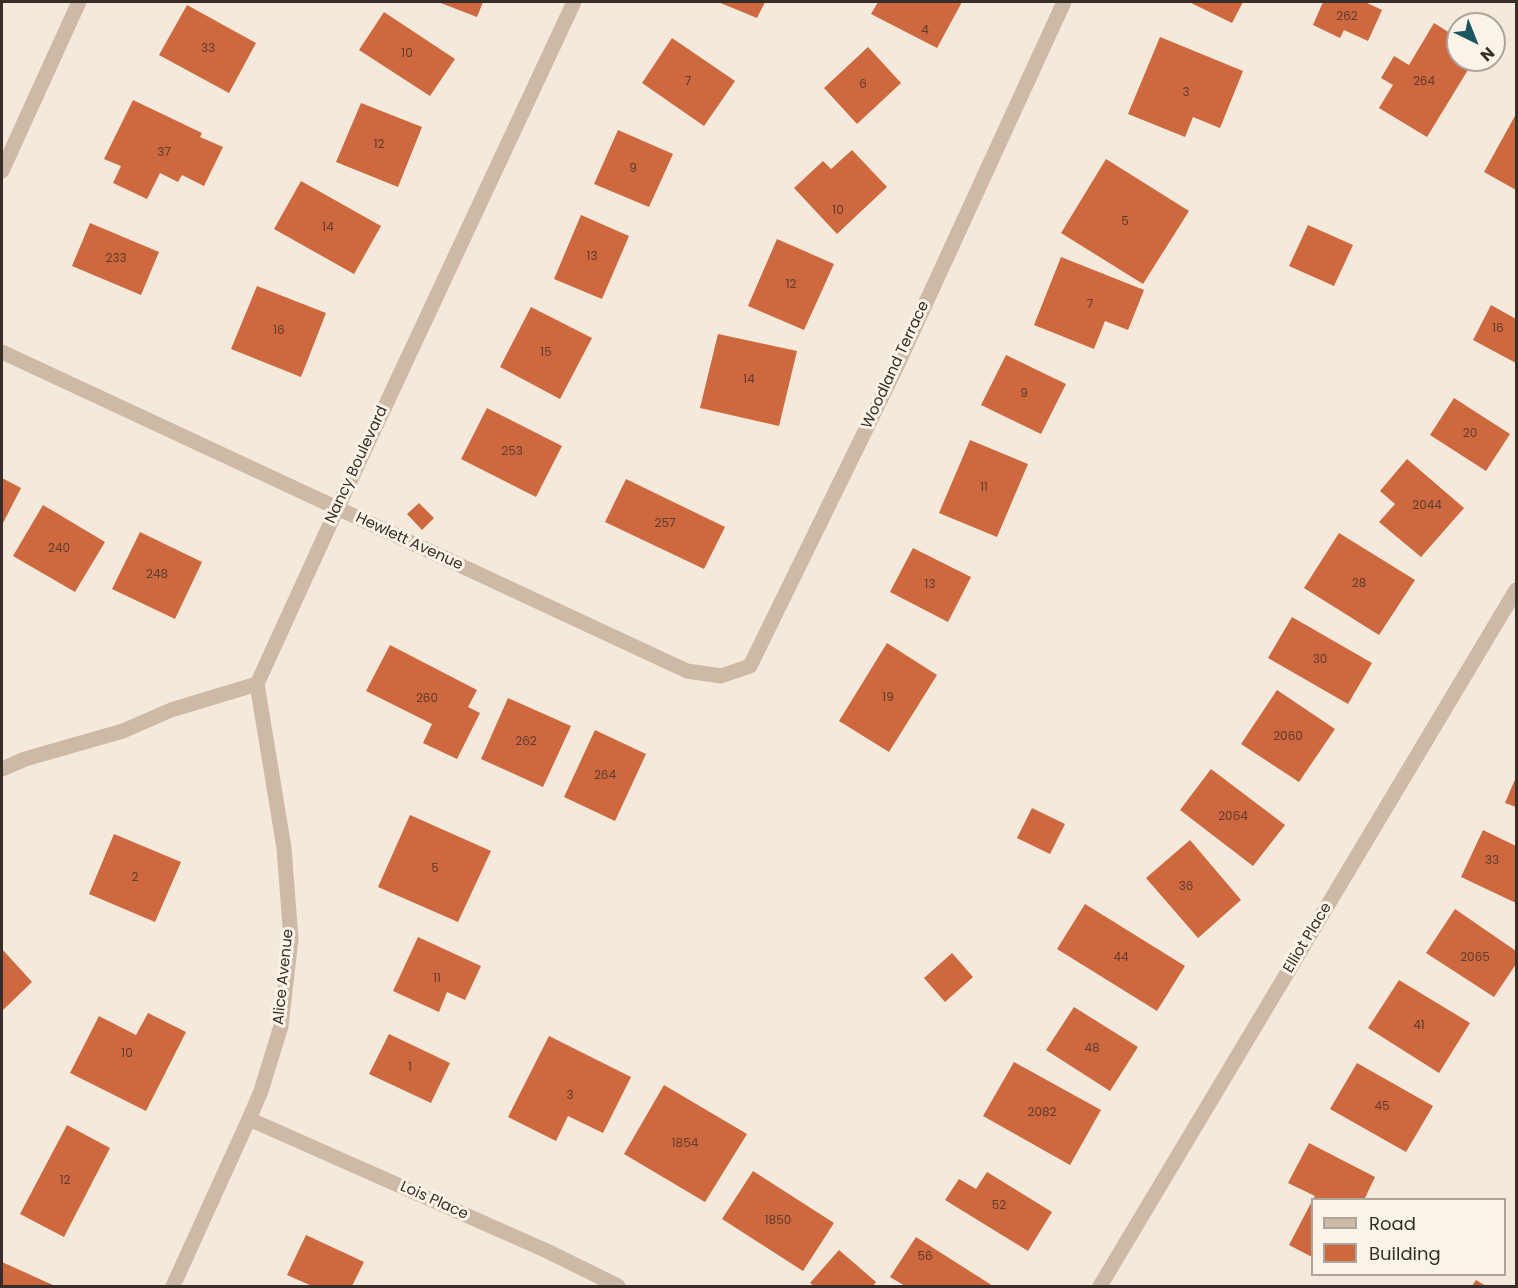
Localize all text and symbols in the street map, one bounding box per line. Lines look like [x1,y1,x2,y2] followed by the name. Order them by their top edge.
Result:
[1336,10,1358,24] house number: 262
[1446,12,1506,72] north arrow
[921,24,929,38] house number: 4
[201,42,215,56] house number: 33
[1475,42,1500,67] text: N
[401,47,413,61] house number: 10
[685,75,691,89] house number: 7
[1413,75,1435,89] house number: 264
[859,78,867,92] house number: 6
[1182,86,1190,100] house number: 3
[374,138,384,152] house number: 12
[157,146,171,160] house number: 37
[629,162,637,176] house number: 9
[832,204,844,218] house number: 10
[1121,215,1129,229] house number: 5
[322,221,334,235] house number: 14
[587,250,597,264] house number: 13
[105,252,127,266] house number: 233
[786,278,796,292] house number: 12
[859,298,933,432] street label: Woodland Terrace
[1087,298,1093,312] house number: 7
[1492,322,1504,336] house number: 16
[273,324,285,338] house number: 16
[540,346,552,360] house number: 15
[743,373,755,387] house number: 14
[1020,387,1028,401] house number: 9
[322,403,392,527] street label: Nancy Boulevard
[1463,427,1477,441] house number: 20
[501,445,523,459] house number: 253
[980,481,988,495] house number: 11
[1412,499,1442,513] house number: 2044
[353,509,465,575] street label: Hewlett Avenue
[655,517,675,531] house number: 257
[48,542,70,556] house number: 240
[146,568,168,582] house number: 248
[1352,577,1366,591] house number: 28
[925,578,935,592] house number: 13
[1313,653,1327,667] house number: 30
[882,691,894,705] house number: 19
[416,692,438,706] house number: 260
[1273,730,1303,744] house number: 2060
[515,735,537,749] house number: 262
[594,769,616,783] house number: 264
[1218,810,1248,824] house number: 2064
[1485,854,1499,868] house number: 33
[431,862,439,876] house number: 5
[132,871,138,885] house number: 2
[1179,880,1193,894] house number: 36
[1280,900,1336,976] street label: Elliot Place
[270,928,298,1026] street label: Alice Avenue
[1113,951,1129,965] house number: 44
[1460,951,1490,965] house number: 2065
[433,972,441,986] house number: 11
[1413,1019,1425,1033] house number: 41
[1084,1042,1100,1056] house number: 48
[121,1047,133,1061] house number: 10
[408,1061,412,1075] house number: 1
[566,1089,574,1103] house number: 3
[1374,1100,1390,1114] house number: 45
[1028,1106,1056,1120] house number: 2082
[672,1137,698,1151] house number: 1854
[60,1174,70,1188] house number: 12
[397,1178,471,1224] street label: Lois Place
[1311,1198,1506,1276] legend
[992,1199,1006,1213] house number: 52
[1369,1211,1416,1236] text: Road
[765,1214,791,1228] house number: 1850
[1369,1241,1441,1266] text: Building
[917,1250,933,1264] house number: 56

